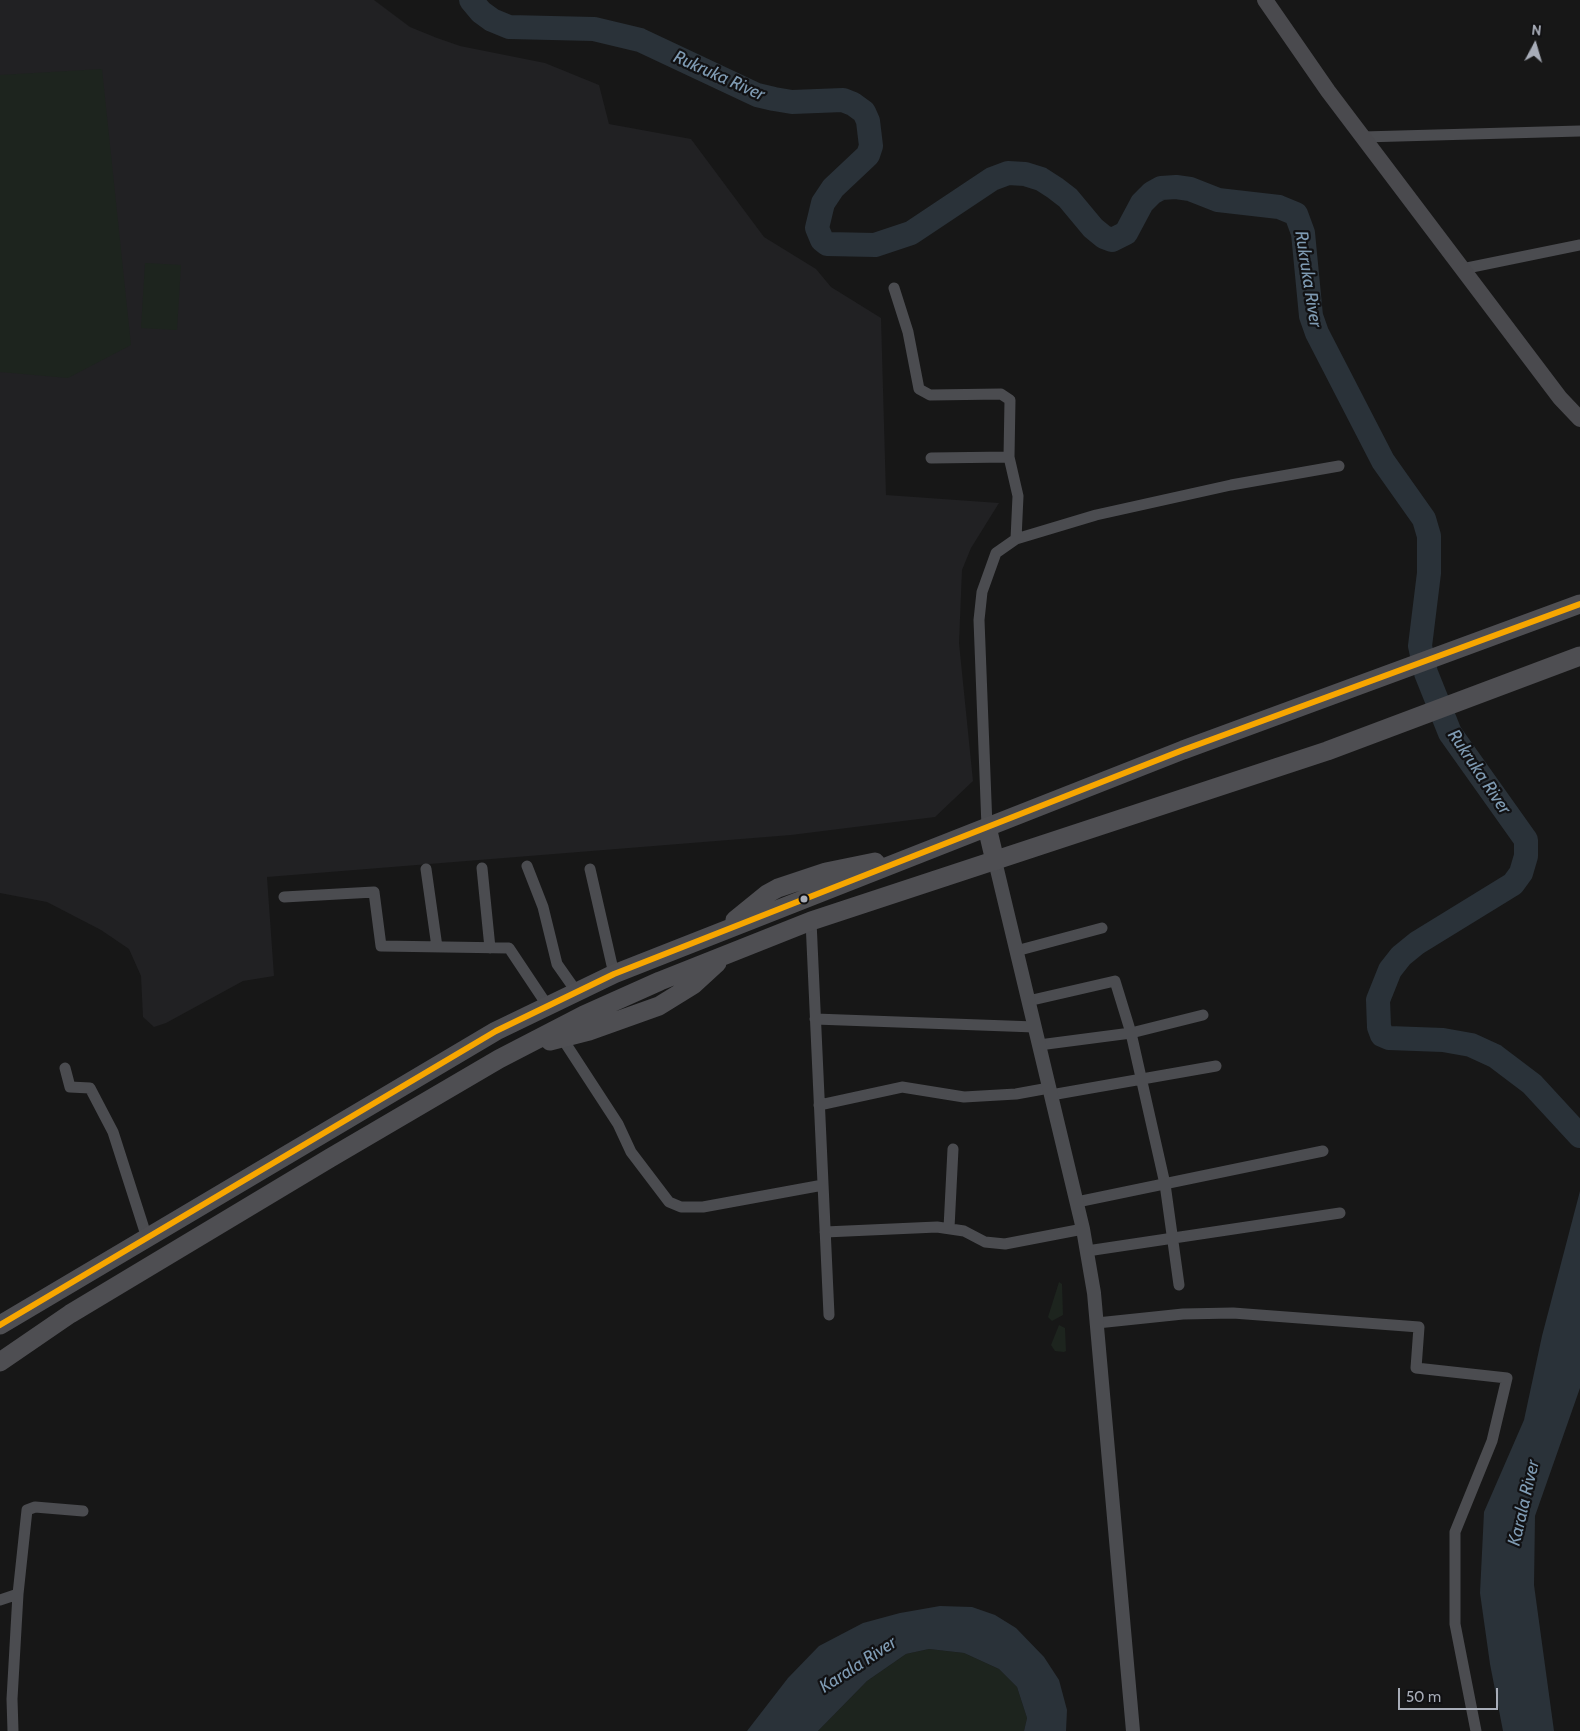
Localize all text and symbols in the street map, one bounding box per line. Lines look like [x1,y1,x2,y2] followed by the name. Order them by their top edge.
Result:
[1510,20,1560,70] north arrow
[1531,21,1542,40] text: N
[670,46,768,106] water label: Rukruka River
[1290,229,1326,329] water label: Rukruka River
[1443,726,1515,818] water label: Rukruka River
[799,894,809,904] unlabelled marker
[1504,1458,1544,1548] water label: Karala River
[815,1632,901,1698] water label: Karala River
[1400,1678,1500,1710] scale bar
[1406,1688,1441,1706] text: 50 m

